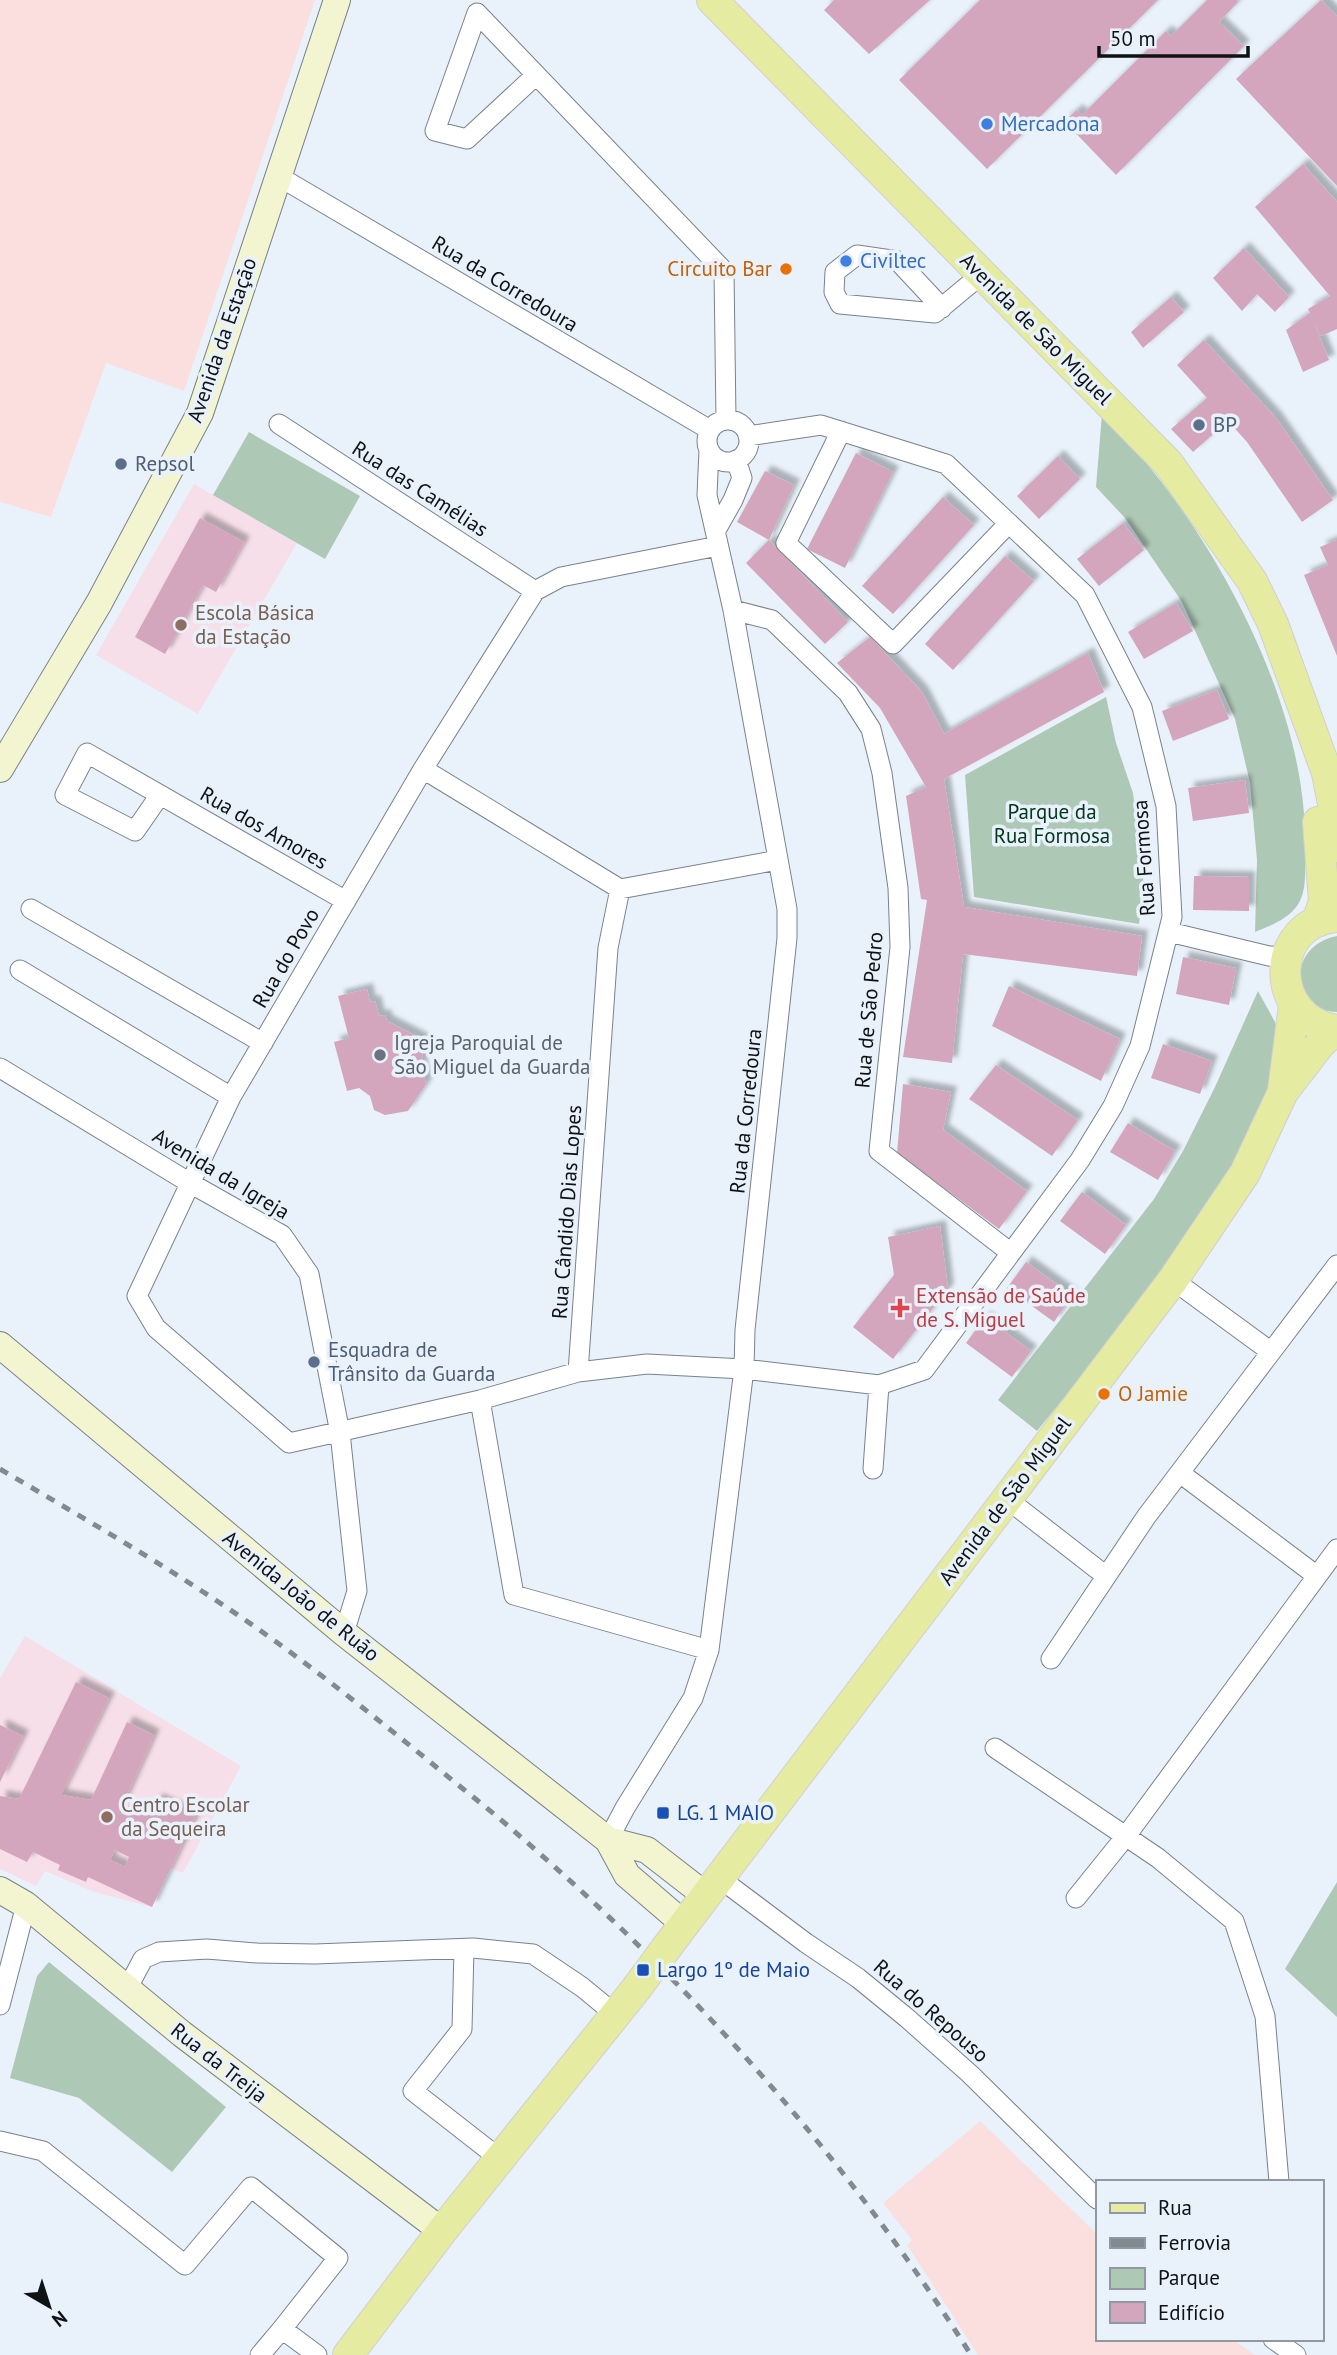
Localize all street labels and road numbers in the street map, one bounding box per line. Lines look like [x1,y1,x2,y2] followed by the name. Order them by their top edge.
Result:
[427,229,583,338] street label: Rua da Corredoura
[955,247,1118,410] street label: Avenida de São Miguel
[181,254,262,426] street label: Avenida da Estação
[347,435,493,543] street label: Rua das Camélias
[195,780,333,875] street label: Rua dos Amores
[1126,799,1161,917] street label: Rua Formosa
[246,903,325,1013] street label: Rua do Povo
[848,931,889,1089] street label: Rua de São Pedro
[723,1027,768,1195] street label: Rua da Corredoura
[546,1104,587,1320] street label: Rua Cândido Dias Lopes
[148,1122,295,1225] street label: Avenida da Igreja
[932,1411,1077,1590] street label: Avenida de São Miguel
[217,1524,385,1667] street label: Avenida João de Ruão
[868,1953,995,2068] street label: Rua do Repouso
[166,2016,273,2109] street label: Rua da Treija

